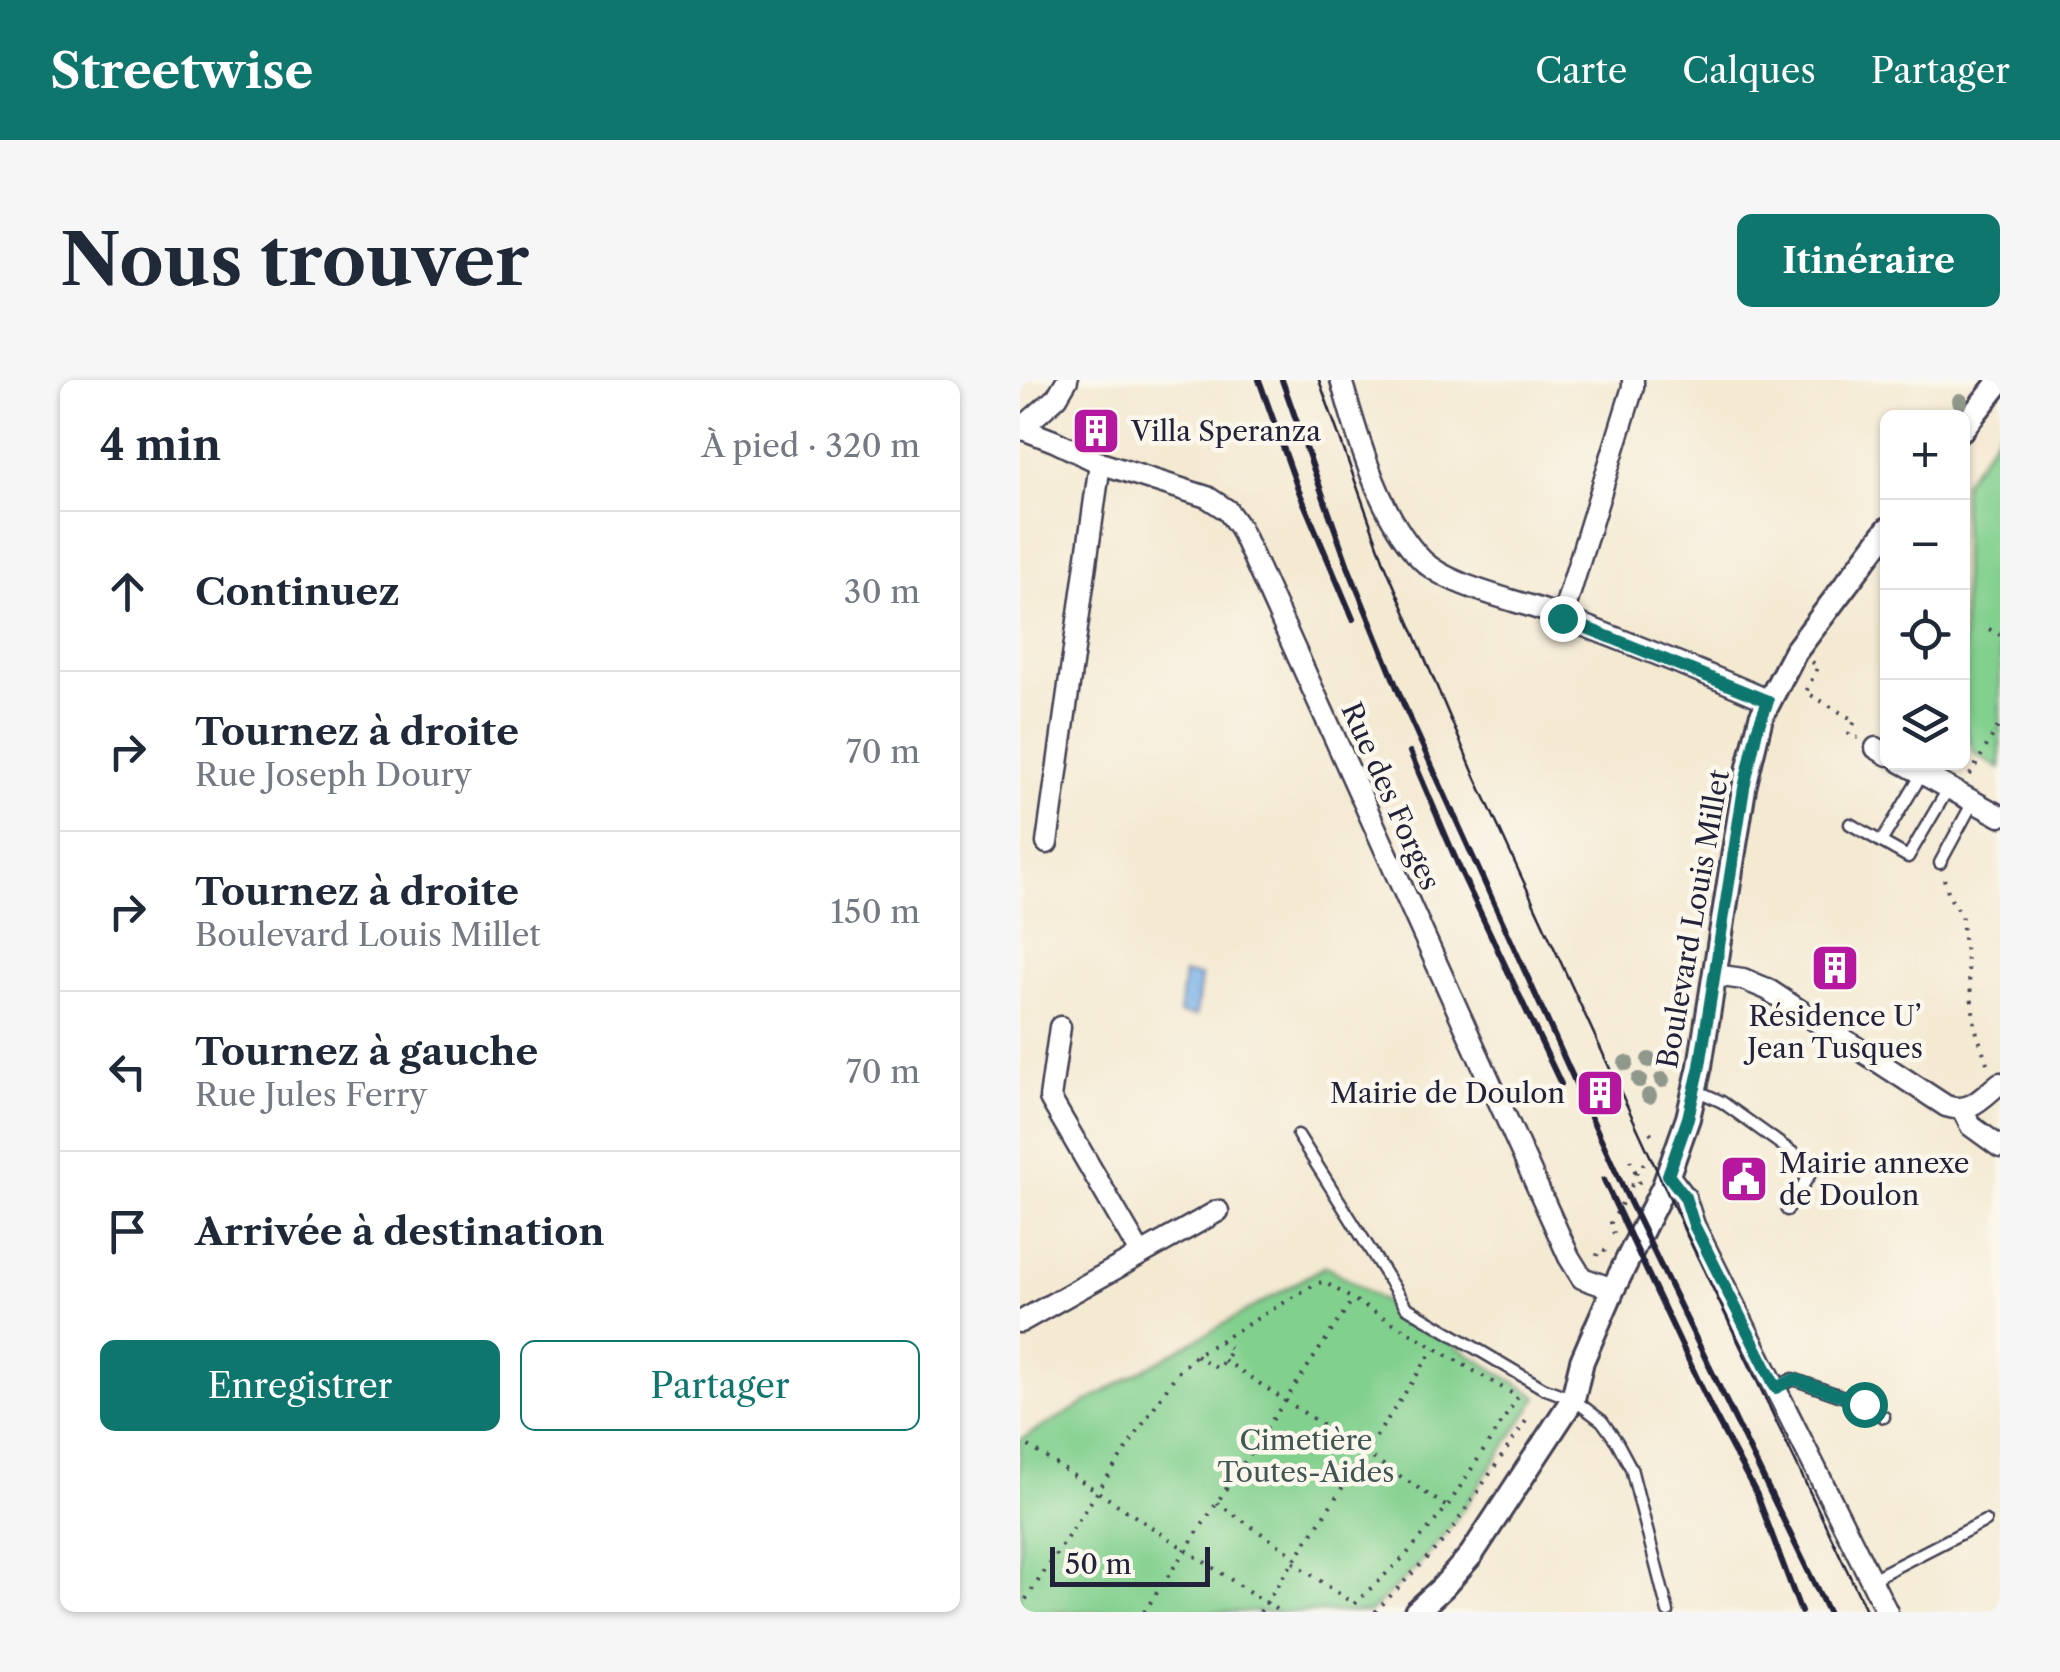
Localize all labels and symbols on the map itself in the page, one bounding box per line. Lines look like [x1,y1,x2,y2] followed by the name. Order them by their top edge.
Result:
[1070,405,1122,457] building icon: Villa Speranza
[1130,414,1321,448] place label: Villa Speranza
[1540,596,1586,642] route end
[1334,697,1448,895] street label: Rue des Forges
[1650,767,1736,1071] street label: Boulevard Louis Millet
[1809,942,1861,994] building icon: Résidence U’ Jean Tusques
[1743,999,1923,1065] place label: Résidence U’ Jean Tusques
[1574,1067,1626,1119] building icon: Mairie de Doulon
[1330,1076,1565,1110] place label: Mairie de Doulon
[1779,1146,1970,1212] place label: Mairie annexe de Doulon
[1718,1153,1770,1205] public building icon: Mairie annexe de Doulon
[1842,1382,1888,1428] route start
[1218,1423,1394,1489] park label: Cimetière Toutes-Aides
[1050,1542,1210,1586] scale bar

